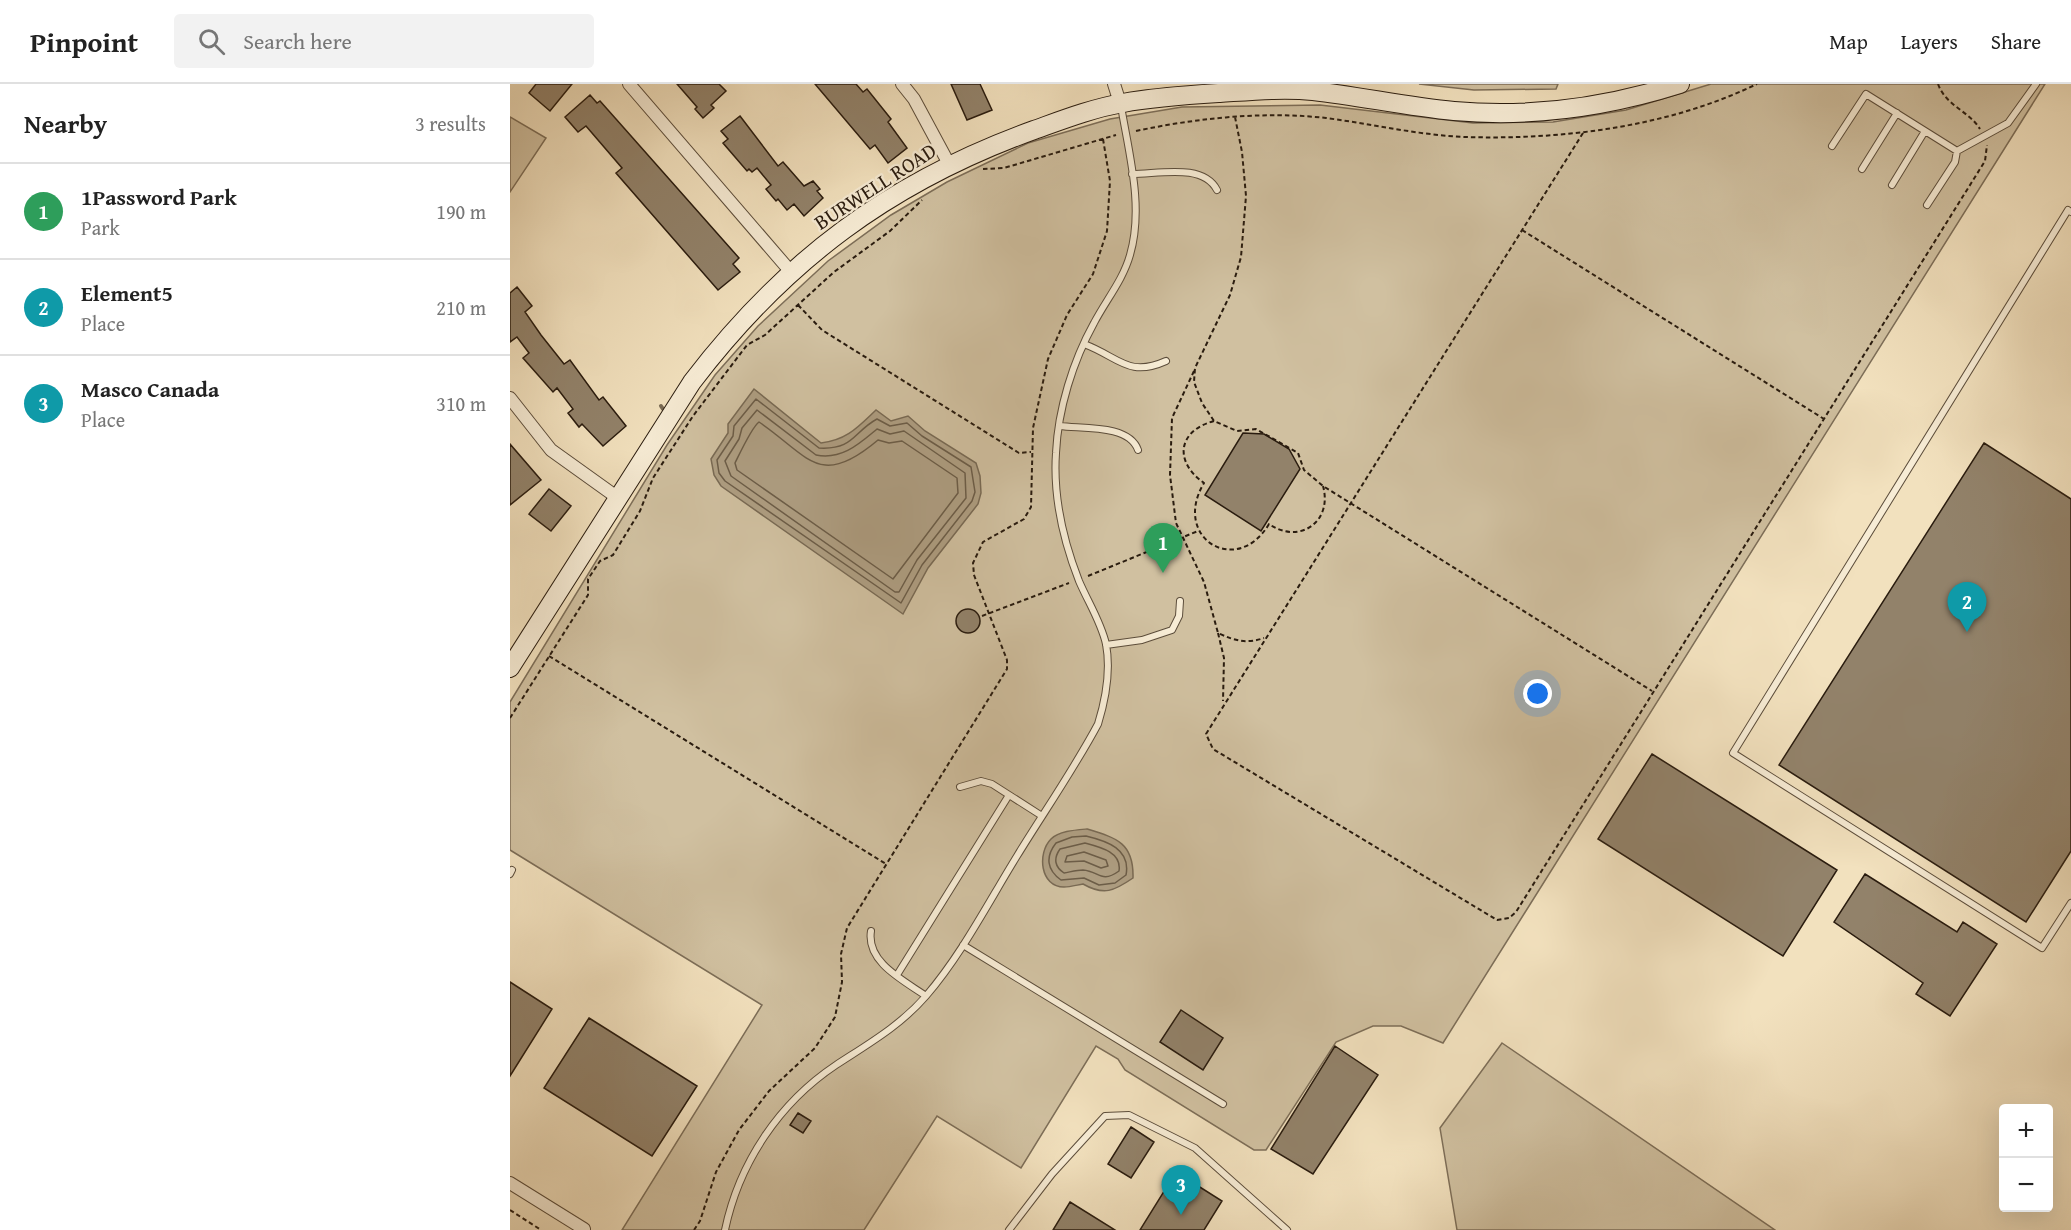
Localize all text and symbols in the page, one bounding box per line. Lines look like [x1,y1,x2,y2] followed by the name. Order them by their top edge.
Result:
[174,14,594,68] search box
[30,21,138,62] text: Pinpoint
[195,25,228,58] icon: search
[243,25,352,57] text: Search here
[1829,26,1868,57] text: Map
[1901,26,1958,57] text: Layers
[1991,26,2041,57] text: Share
[24,104,107,143] text: Nearby
[415,109,486,138] text: 3 results
[808,135,942,237] street label: BURWELL ROAD
[81,181,237,213] text: 1Password Park
[38,197,49,226] text: 1
[436,197,486,226] text: 190 m
[81,213,120,242] text: Park
[81,277,173,309] text: Element5
[38,293,49,322] text: 2
[436,293,486,322] text: 210 m
[81,309,125,338] text: Place
[81,373,219,405] text: Masco Canada
[38,389,49,418] text: 3
[436,389,486,418] text: 310 m
[81,405,125,434] text: Place
[1144,524,1182,573] pin: 1
[1948,582,1986,632] pin: 2
[1523,679,1552,708] your location
[1999,1104,2053,1212] map controls
[1999,1104,2053,1158] button: +
[1999,1158,2053,1212] button: −
[1162,1166,1200,1215] pin: 3

